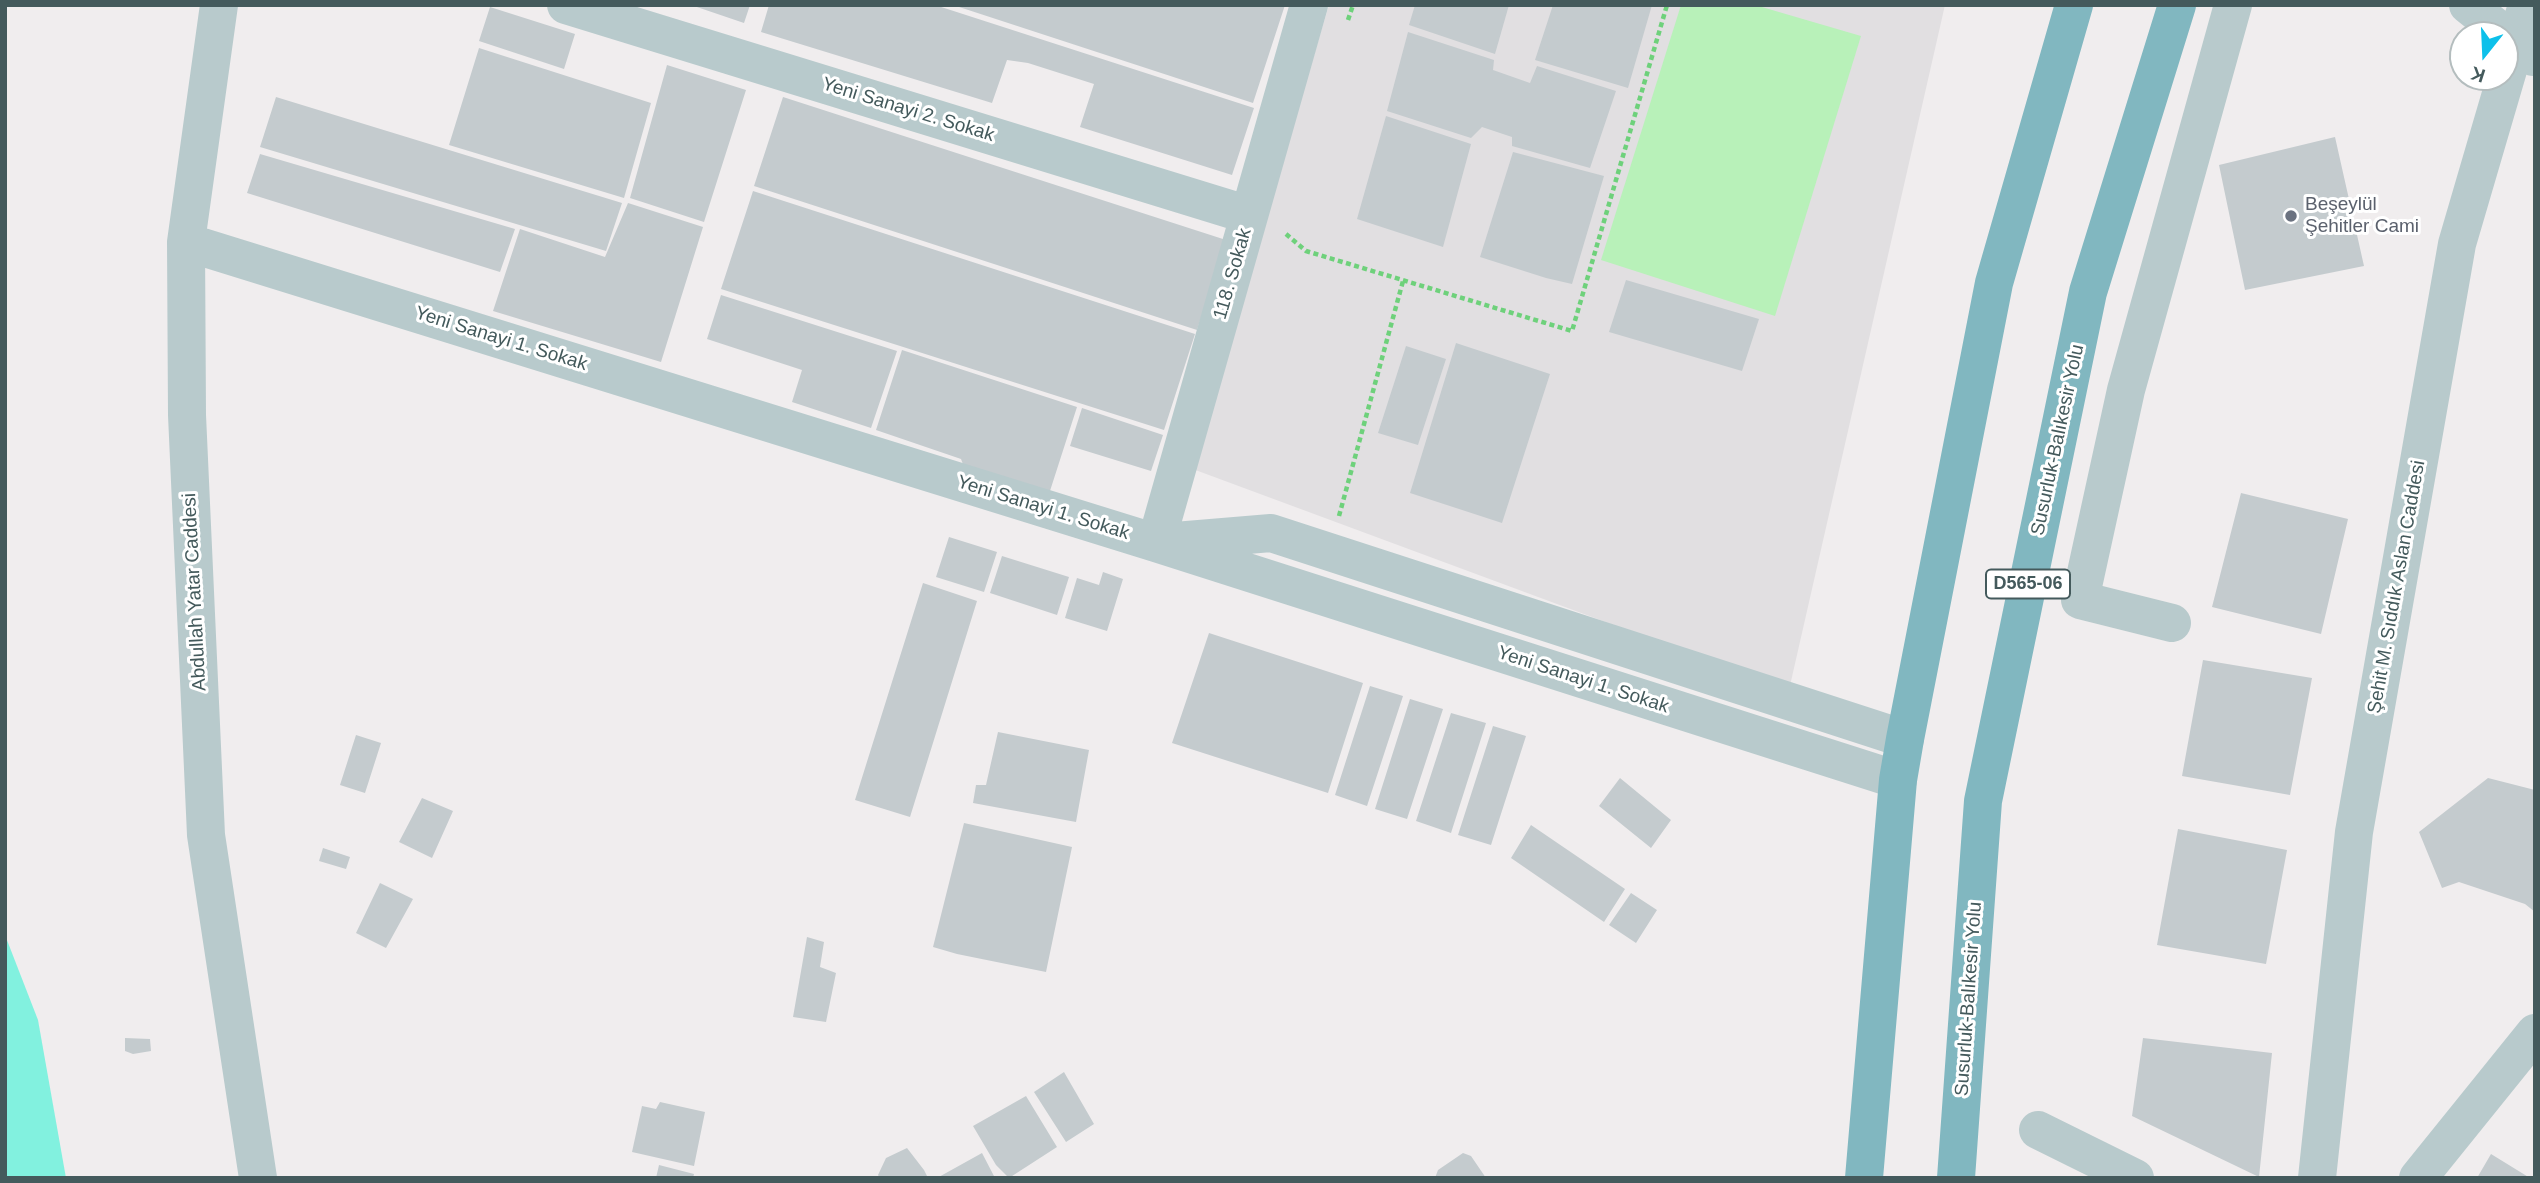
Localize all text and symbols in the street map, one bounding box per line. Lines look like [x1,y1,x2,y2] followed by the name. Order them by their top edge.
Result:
[2449,21,2519,91] north arrow
[2468,62,2488,87] text: K
[819,73,997,147] street label: Yeni Sanayi 2. Sokak
[2305,194,2419,238] place label: Beşeylül Şehitler Cami
[2283,208,2299,224] marker: Beşeylül Şehitler Cami
[1209,226,1257,322] street label: 118. Sokak
[412,302,590,376] street label: Yeni Sanayi 1. Sokak
[2027,342,2089,538] street label: Susurluk-Balıkesir Yolu
[2363,459,2431,715] street label: Şehit M. Sıddık Aslan Caddesi
[954,471,1132,545] street label: Yeni Sanayi 1. Sokak
[178,492,212,692] street label: Abdullah Yatar Caddesi
[1986,570,2070,598] road number: D565-06
[1494,642,1672,718] street label: Yeni Sanayi 1. Sokak
[1951,901,1987,1097] street label: Susurluk-Balıkesir Yolu

